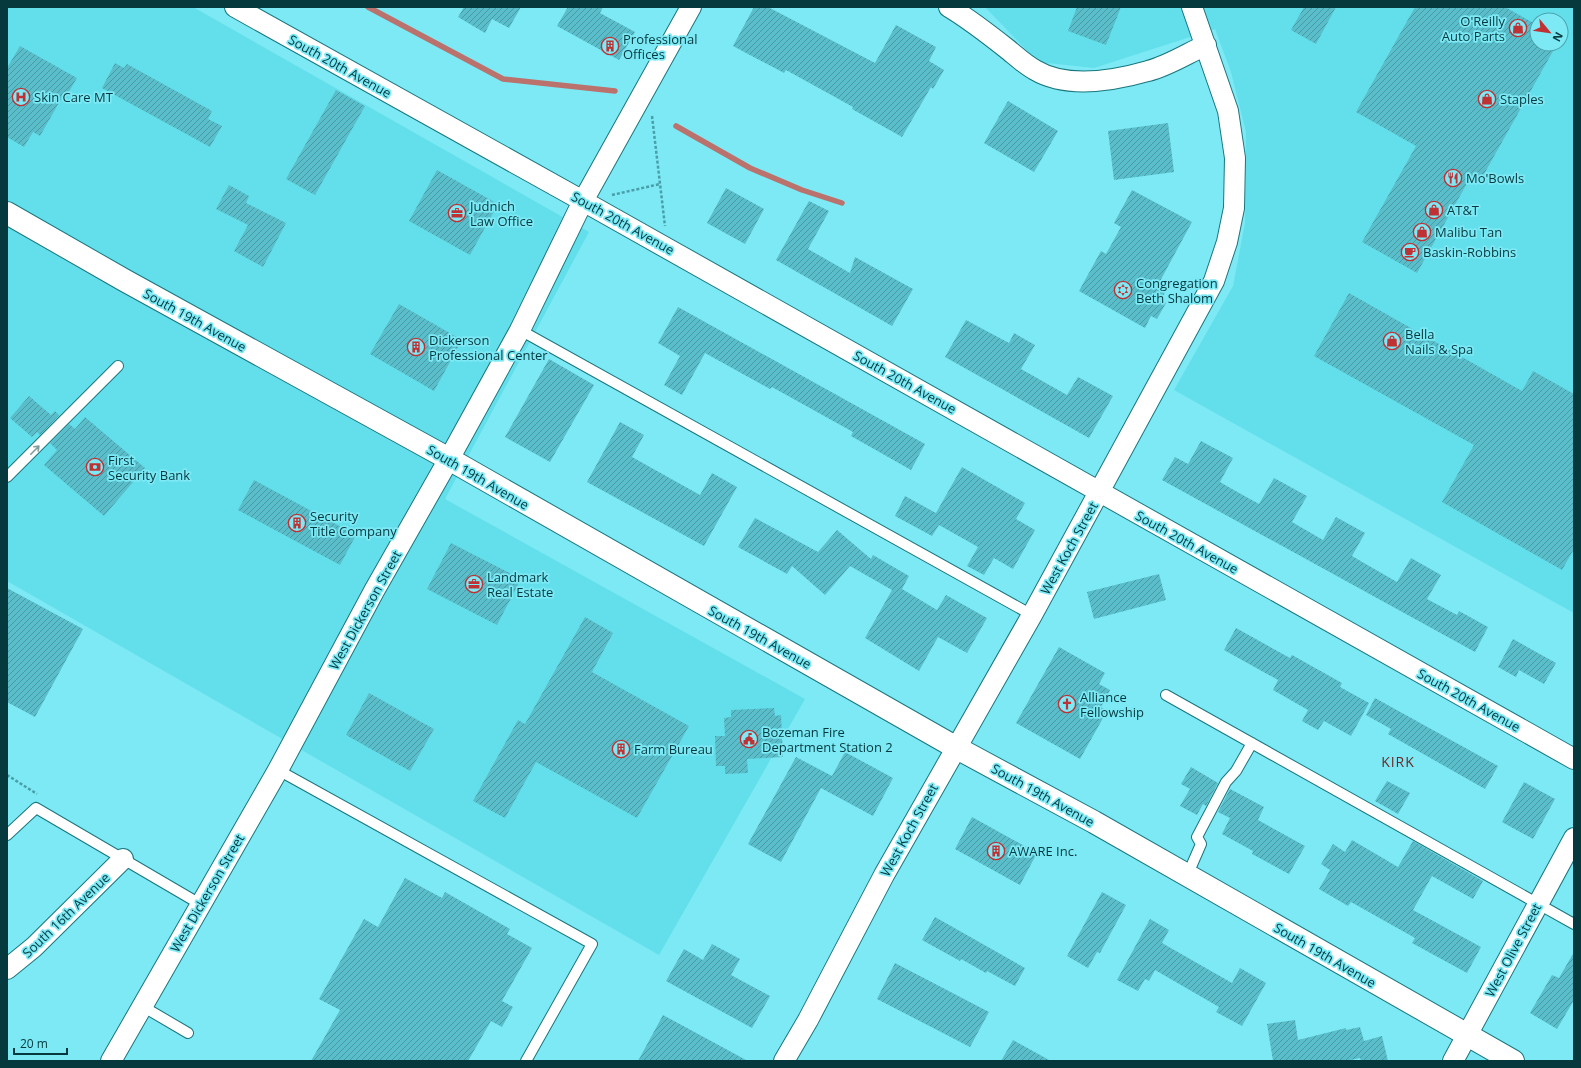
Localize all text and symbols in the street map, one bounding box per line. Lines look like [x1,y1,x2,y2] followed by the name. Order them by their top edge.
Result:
[1442,12,1505,45] place label: O'Reilly Auto Parts
[1529,12,1569,52] north arrow
[1508,18,1528,38] shop icon: O'Reilly Auto Parts
[285,30,395,102] street label: South 20th Avenue
[623,30,698,63] place label: Professional Offices
[1549,30,1567,45] text: N
[600,36,620,56] building icon: Professional Offices
[11,87,31,107] hospital icon: Skin Care MT
[34,88,114,106] place label: Skin Care MT
[1477,89,1497,109] shop icon: Staples
[1500,90,1544,108] place label: Staples
[1443,168,1463,188] restaurant icon: Mo'Bowls
[1466,169,1524,187] place label: Mo'Bowls
[568,187,678,259] street label: South 20th Avenue
[468,197,533,230] place label: Judnich Law Office
[1424,200,1444,220] shop icon: AT&T
[1447,201,1480,219] place label: AT&T
[447,203,467,223] office icon: Judnich Law Office
[1412,222,1432,242] shop icon: Malibu Tan
[1435,223,1502,241] place label: Malibu Tan
[1400,242,1420,262] cafe icon: Baskin-Robbins
[1423,243,1516,261] place label: Baskin-Robbins
[1136,274,1218,307] place label: Congregation Beth Shalom
[1113,280,1133,300] synagogue icon: Congregation Beth Shalom
[140,284,250,356] street label: South 19th Avenue
[1405,325,1473,358] place label: Bella Nails & Spa
[429,331,548,364] place label: Dickerson Professional Center
[1382,331,1402,351] shop icon: Bella Nails & Spa
[406,337,426,357] building icon: Dickerson Professional Center
[850,346,960,418] street label: South 20th Avenue
[424,440,532,514] street label: South 19th Avenue
[29,445,39,455] one-way arrow
[108,451,190,484] place label: First Security Bank
[85,457,105,477] bank icon: First Security Bank
[1036,498,1102,597] street label: West Koch Street
[1132,506,1242,578] street label: South 20th Avenue
[310,507,397,540] place label: Security Title Company
[287,513,307,533] building icon: Security Title Company
[325,547,405,673] street label: West Dickerson Street
[487,568,553,601] place label: Landmark Real Estate
[464,574,484,594] office icon: Landmark Real Estate
[705,601,815,673] street label: South 19th Avenue
[1414,664,1524,736] street label: South 20th Avenue
[1080,688,1144,721] place label: Alliance Fellowship
[1057,694,1077,714] church icon: Alliance Fellowship
[762,723,893,756] place label: Bozeman Fire Department Station 2
[739,729,759,749] public building icon: Bozeman Fire Department Station 2
[611,739,631,759] building icon: Farm Bureau
[634,740,713,758] place label: Farm Bureau
[1381,752,1415,771] district label: KIRK
[988,759,1098,831] street label: South 19th Avenue
[876,780,942,879] street label: West Koch Street
[166,830,248,955] street label: West Dickerson Street
[986,841,1006,861] building icon: AWARE Inc.
[1009,842,1077,860] place label: AWARE Inc.
[18,869,114,961] street label: South 16th Avenue
[1481,900,1545,1000] street label: West Olive Street
[1271,918,1379,992] street label: South 19th Avenue
[14,1030,67,1056] scale bar
[20,1035,48,1052] text: 20 m

